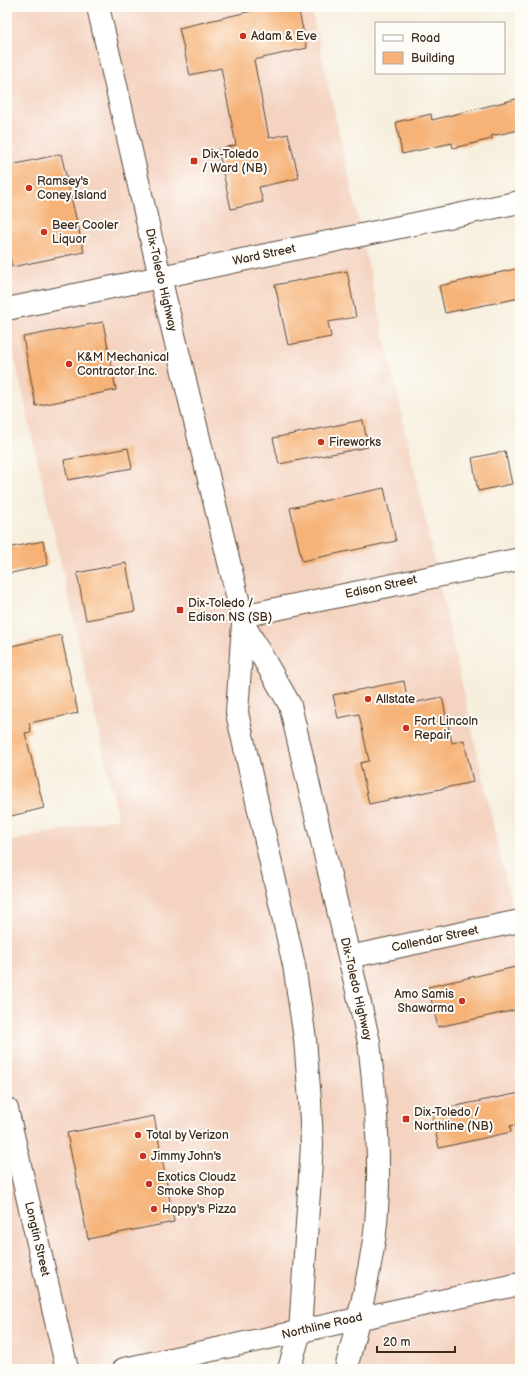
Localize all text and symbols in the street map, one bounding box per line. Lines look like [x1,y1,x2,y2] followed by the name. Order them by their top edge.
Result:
[375,22,505,74] legend
[251,29,317,44] place label: Adam & Eve
[238,31,248,41] marker: Adam & Eve
[411,31,440,46] text: Road
[411,51,455,66] text: Building
[202,147,267,176] place label: Dix-Toledo / Ward (NB)
[189,156,199,166] marker: Dix-Toledo / Ward (NB)
[37,174,107,203] place label: Ramsey's Coney Island
[24,183,34,193] marker: Ramsey's Coney Island
[52,218,119,247] place label: Beer Cooler Liquor
[39,227,49,237] marker: Beer Cooler Liquor
[142,227,180,334] street label: Dix-Toledo Highway
[231,241,297,269] street label: Ward Street
[77,350,169,379] place label: K&M Mechanical Contractor Inc.
[64,359,74,369] marker: K&M Mechanical Contractor Inc.
[329,435,381,450] place label: Fireworks
[316,437,326,447] marker: Fireworks
[344,572,419,602] street label: Edison Street
[188,596,272,625] place label: Dix-Toledo / Edison NS (SB)
[175,605,185,615] marker: Dix-Toledo / Edison NS (SB)
[376,692,415,707] place label: Allstate
[363,694,373,704] marker: Allstate
[414,714,478,743] place label: Fort Lincoln Repair
[401,723,411,733] marker: Fort Lincoln Repair
[390,922,480,956] street label: Callendar Street
[337,936,375,1043] street label: Dix-Toledo Highway
[394,987,454,1016] place label: Amo Samis Shawarma
[457,996,467,1006] marker: Amo Samis Shawarma
[414,1105,493,1134] place label: Dix-Toledo / Northline (NB)
[401,1114,411,1124] marker: Dix-Toledo / Northline (NB)
[146,1128,229,1143] place label: Total by Verizon
[133,1130,143,1140] marker: Total by Verizon
[151,1149,221,1164] place label: Jimmy John's
[138,1151,148,1161] marker: Jimmy John's
[157,1170,236,1199] place label: Exotics Cloudz Smoke Shop
[144,1179,154,1189] marker: Exotics Cloudz Smoke Shop
[21,1200,53,1278] street label: Longtin Street
[162,1202,237,1217] place label: Happy's Pizza
[149,1204,159,1214] marker: Happy's Pizza
[280,1309,364,1343] street label: Northline Road
[377,1328,455,1354] scale bar
[383,1335,410,1350] text: 20 m

